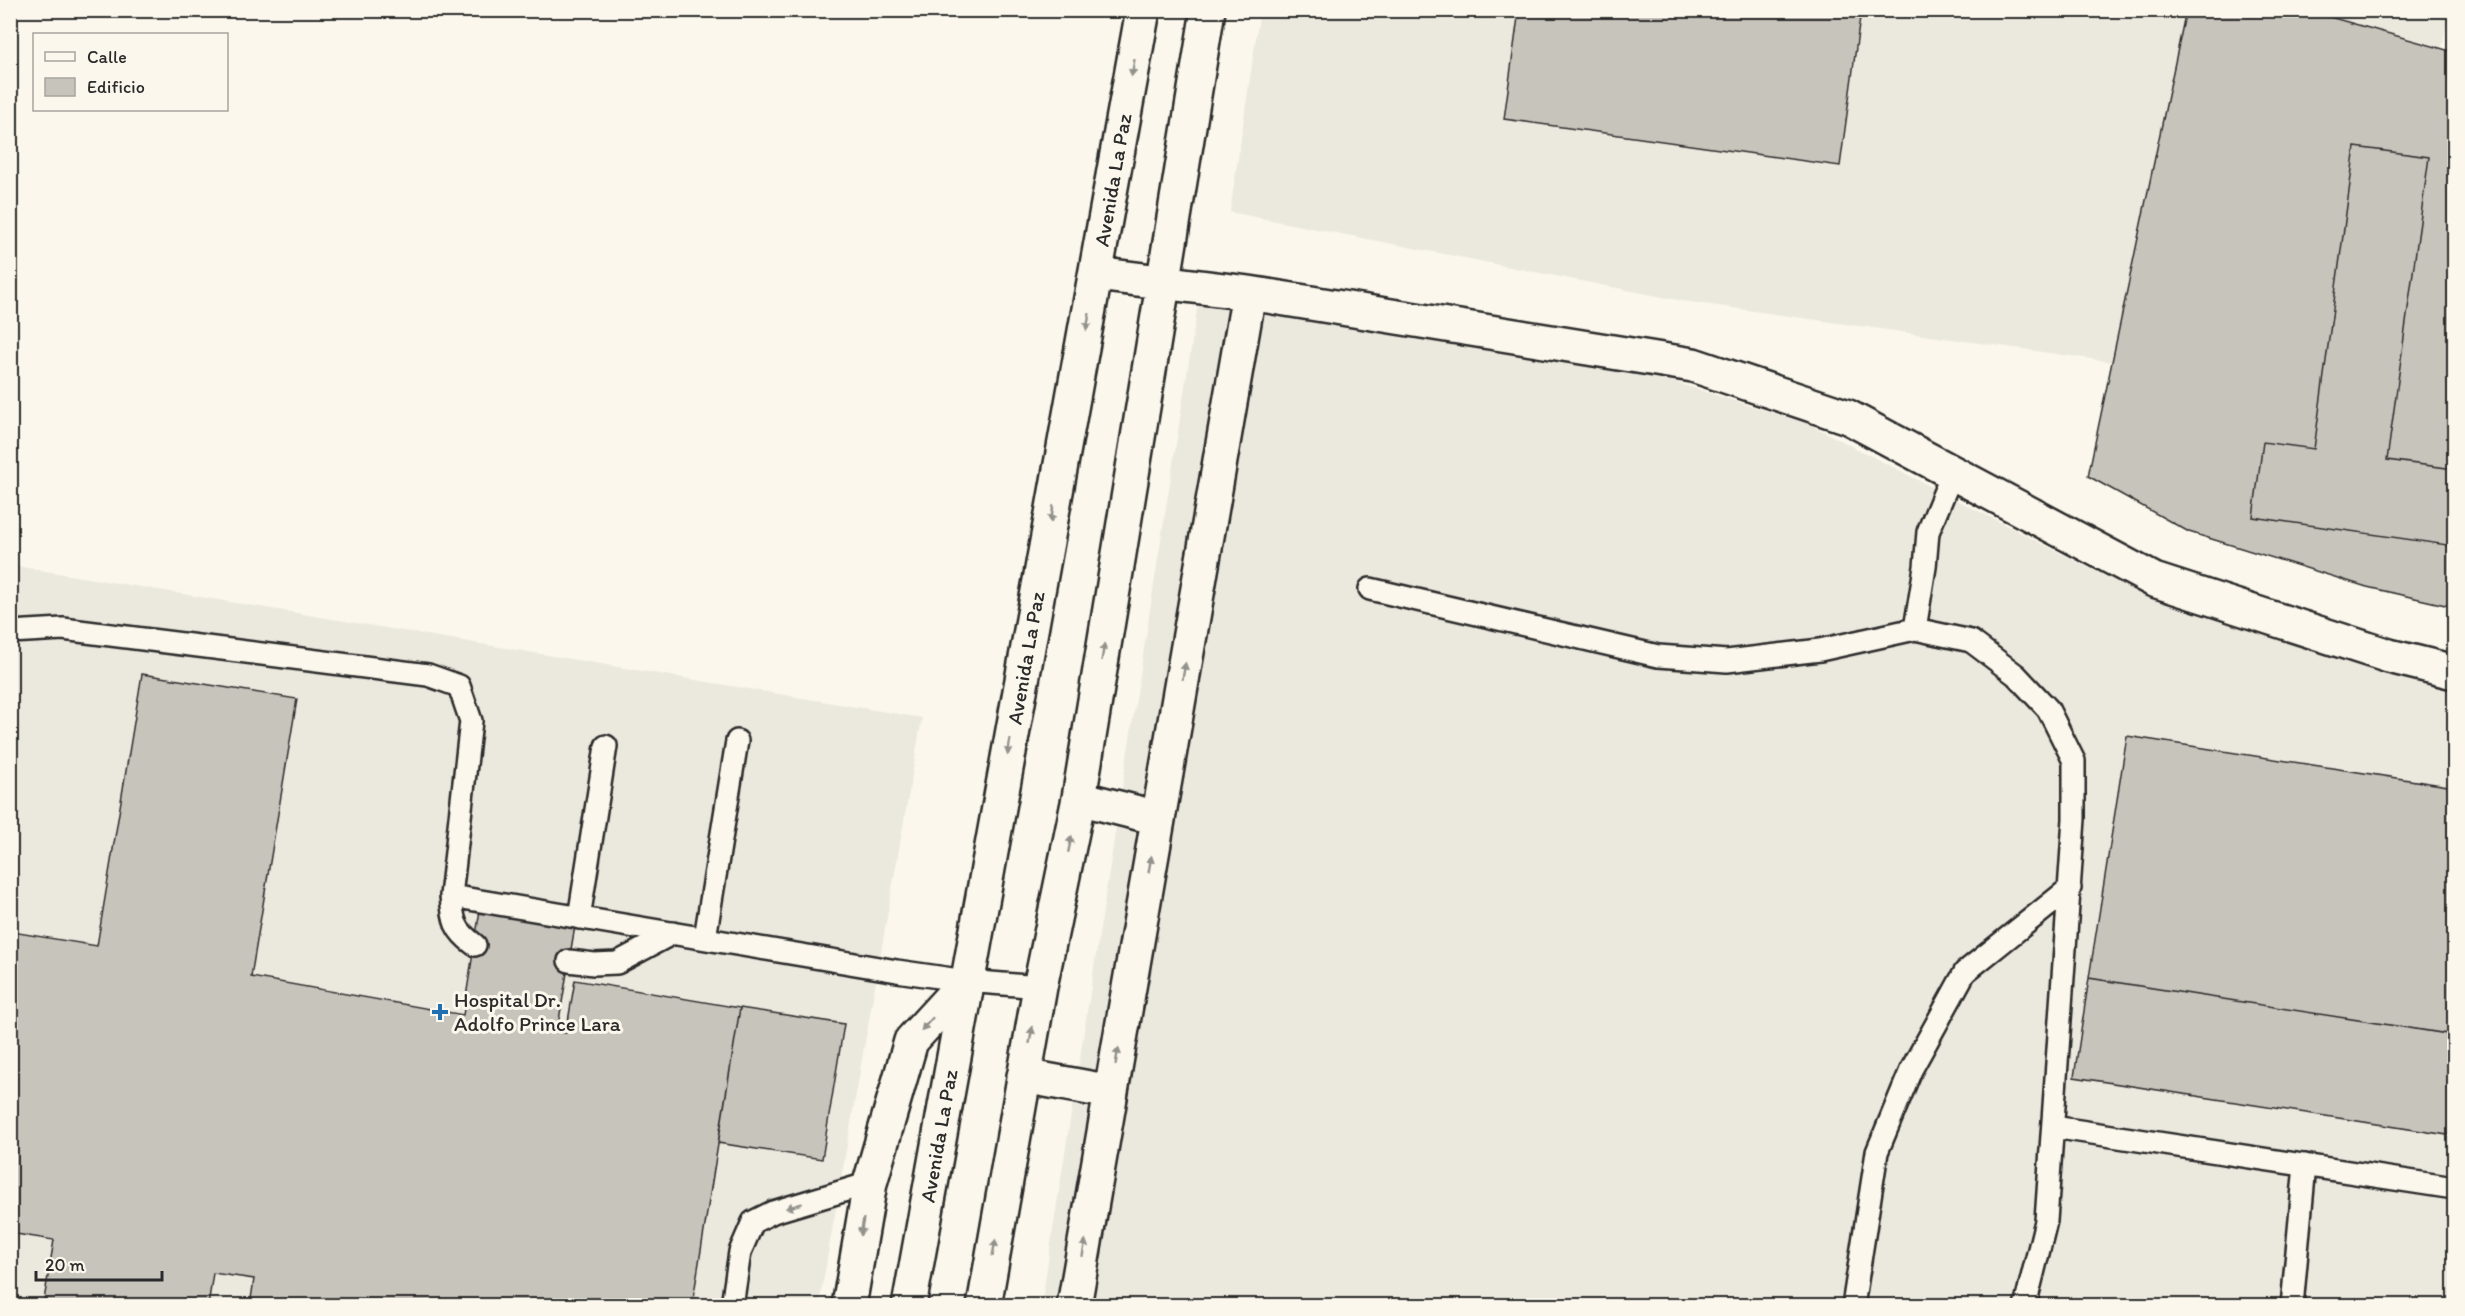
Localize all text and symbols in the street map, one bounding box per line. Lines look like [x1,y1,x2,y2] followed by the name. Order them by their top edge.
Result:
[33,33,228,111] legend
[87,46,127,68] text: Calle
[1128,59,1137,78] one-way arrow
[87,76,145,98] text: Edificio
[1088,111,1137,248] street label: Avenida La Paz
[1083,313,1092,332] one-way arrow
[1047,505,1056,524] one-way arrow
[1001,589,1050,726] street label: Avenida La Paz
[1099,642,1108,661] one-way arrow
[1179,662,1188,681] one-way arrow
[1005,738,1014,757] one-way arrow
[1065,835,1075,853] one-way arrow
[1146,854,1155,873] one-way arrow
[454,987,621,1036] place label: Hospital Dr. Adolfo Prince Lara
[431,1003,449,1021] marker: Hospital Dr. Adolfo Prince Lara
[921,1016,934,1031] one-way arrow
[1027,1025,1036,1044] one-way arrow
[1113,1046,1122,1065] one-way arrow
[914,1067,963,1204] street label: Avenida La Paz
[785,1202,803,1211] one-way arrow
[857,1218,866,1237] one-way arrow
[990,1238,999,1257] one-way arrow
[1080,1238,1089,1257] one-way arrow
[36,1244,162,1282] scale bar
[45,1254,85,1276] text: 20 m

